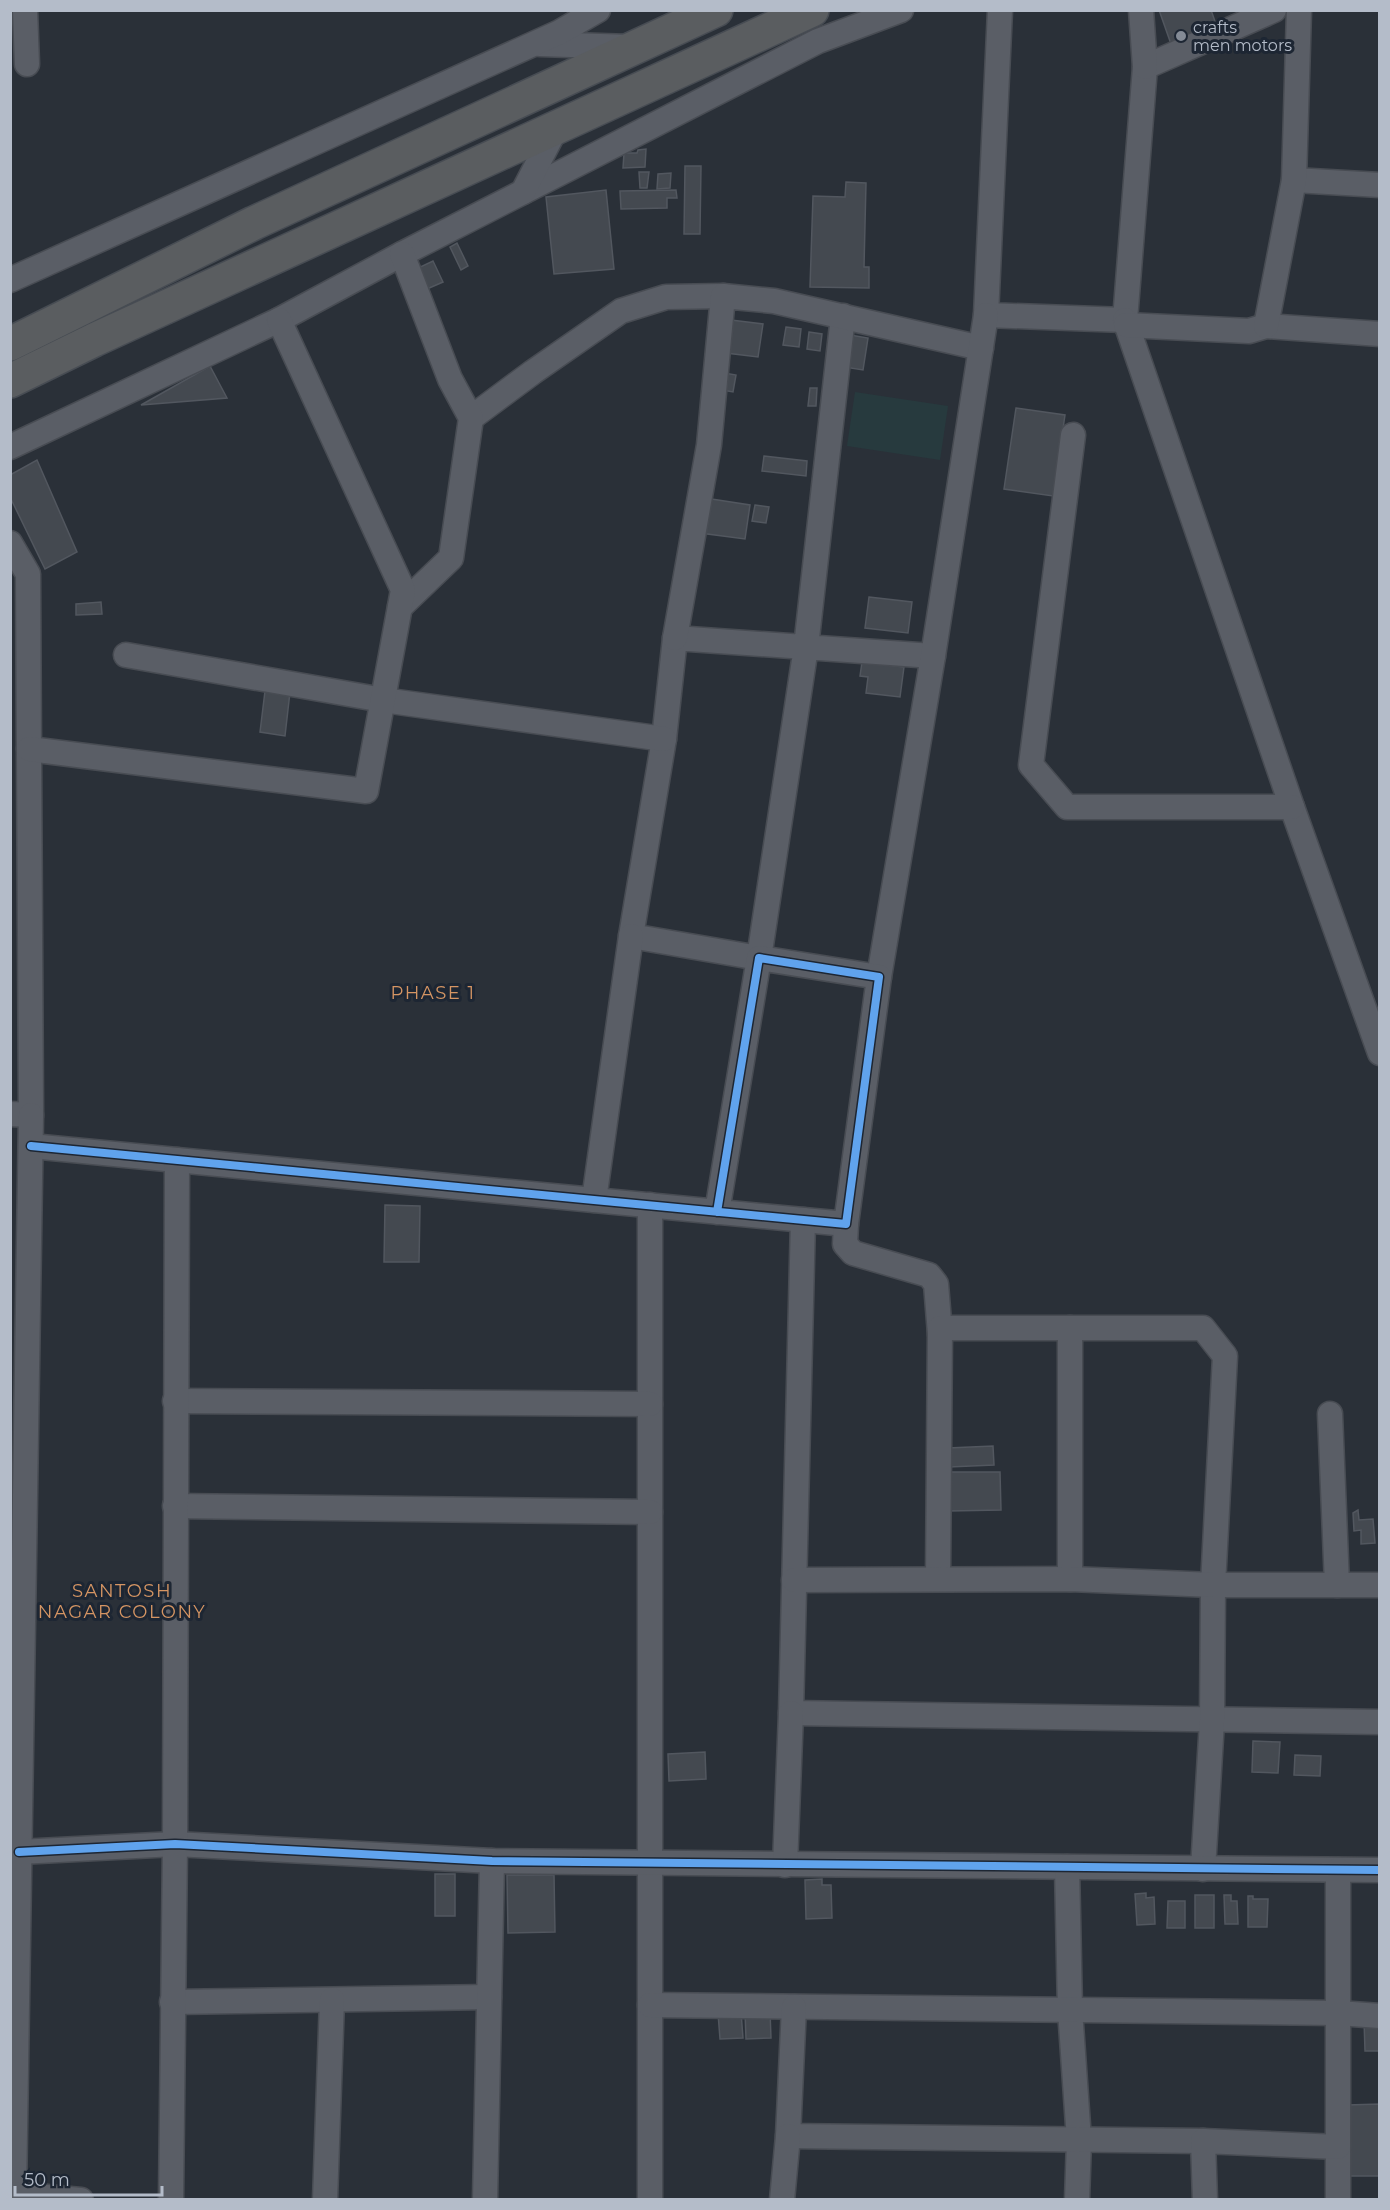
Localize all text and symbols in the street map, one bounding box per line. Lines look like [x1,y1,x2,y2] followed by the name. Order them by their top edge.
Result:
[1193,18,1292,55] place label: crafts men motors
[1174,29,1188,43] marker: crafts men motors
[390,982,476,1004] district label: PHASE 1
[38,1580,206,1623] district label: SANTOSH NAGAR COLONY
[15,2159,162,2197] scale bar
[24,2169,70,2191] text: 50 m

